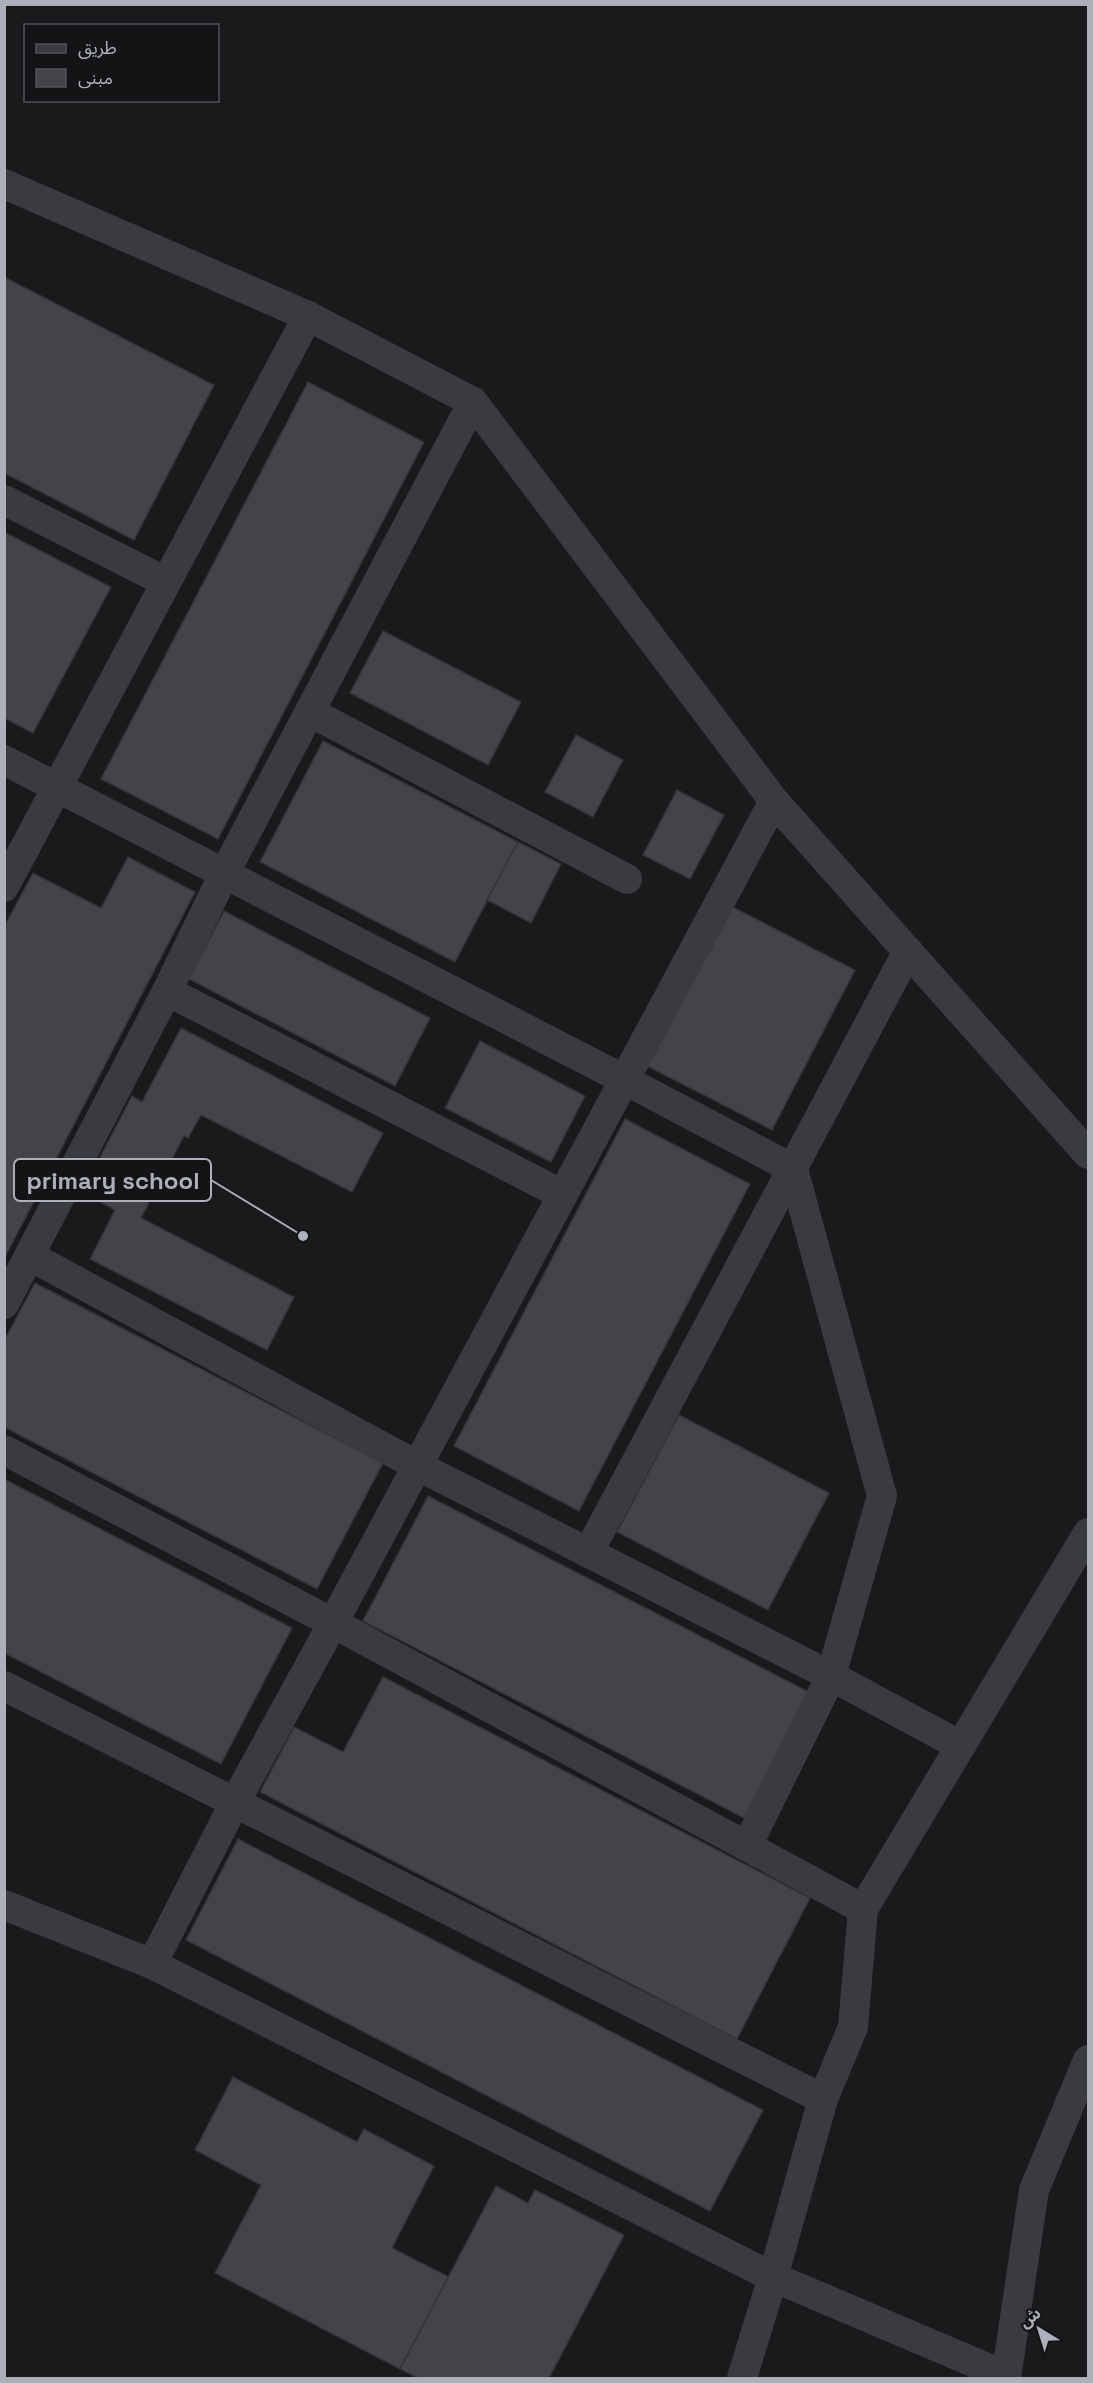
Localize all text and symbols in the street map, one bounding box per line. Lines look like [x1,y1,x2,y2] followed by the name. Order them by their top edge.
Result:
[24,24,219,102] legend
[78,36,117,59] text: طريق
[78,66,113,89] text: مبنى
[14,1159,211,1201] callout: primary school
[26,1165,200,1196] text: primary school
[1009,2299,1069,2359] north arrow
[1015,2303,1045,2333] text: ش

